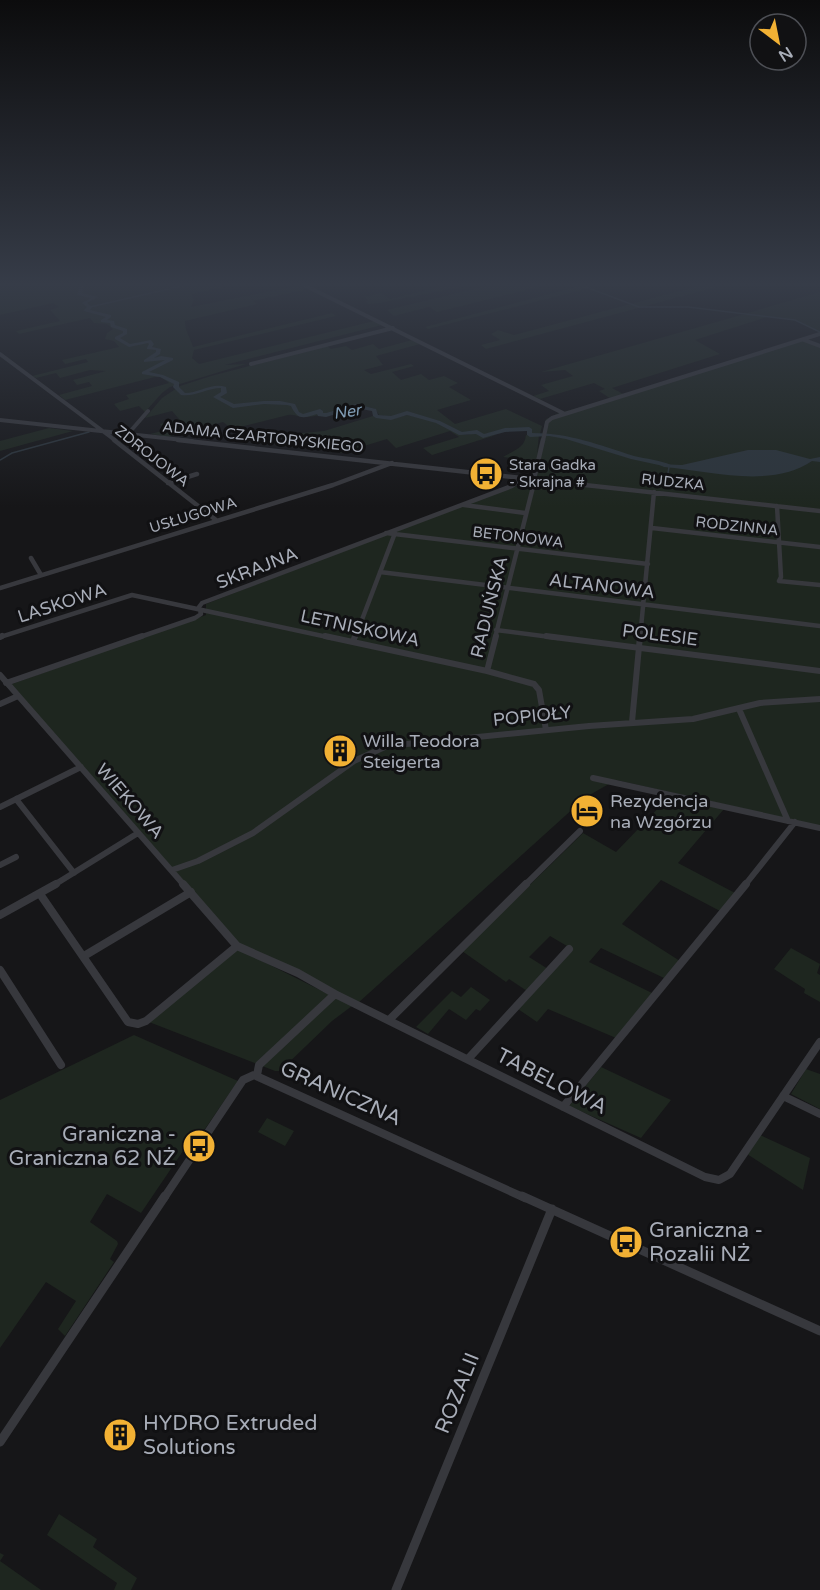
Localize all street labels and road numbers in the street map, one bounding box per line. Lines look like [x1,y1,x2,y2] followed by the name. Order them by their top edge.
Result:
[161,417,365,457] street label: ADAMA CZARTORYSKIEGO
[111,422,193,490] street label: ZDROJOWA
[640,470,706,494] street label: RUDZKA
[147,493,239,537] street label: USŁUGOWA
[695,513,779,539] street label: RODZINNA
[471,522,565,552] street label: BETONOWA
[213,542,301,594] street label: SKRAJNA
[466,554,512,660] street label: RADUŃSKA
[548,569,656,603] street label: ALTANOWA
[15,578,109,628] street label: LASKOWA
[298,605,422,651] street label: LETNISKOWA
[621,619,699,651] street label: POLESIE
[492,701,573,731] street label: POPIOŁY
[91,759,169,843] street label: WIEKOWA
[492,1043,611,1120] street label: TABELOWA
[276,1056,405,1131] street label: GRANICZNA
[430,1349,485,1437] street label: ROZALII

